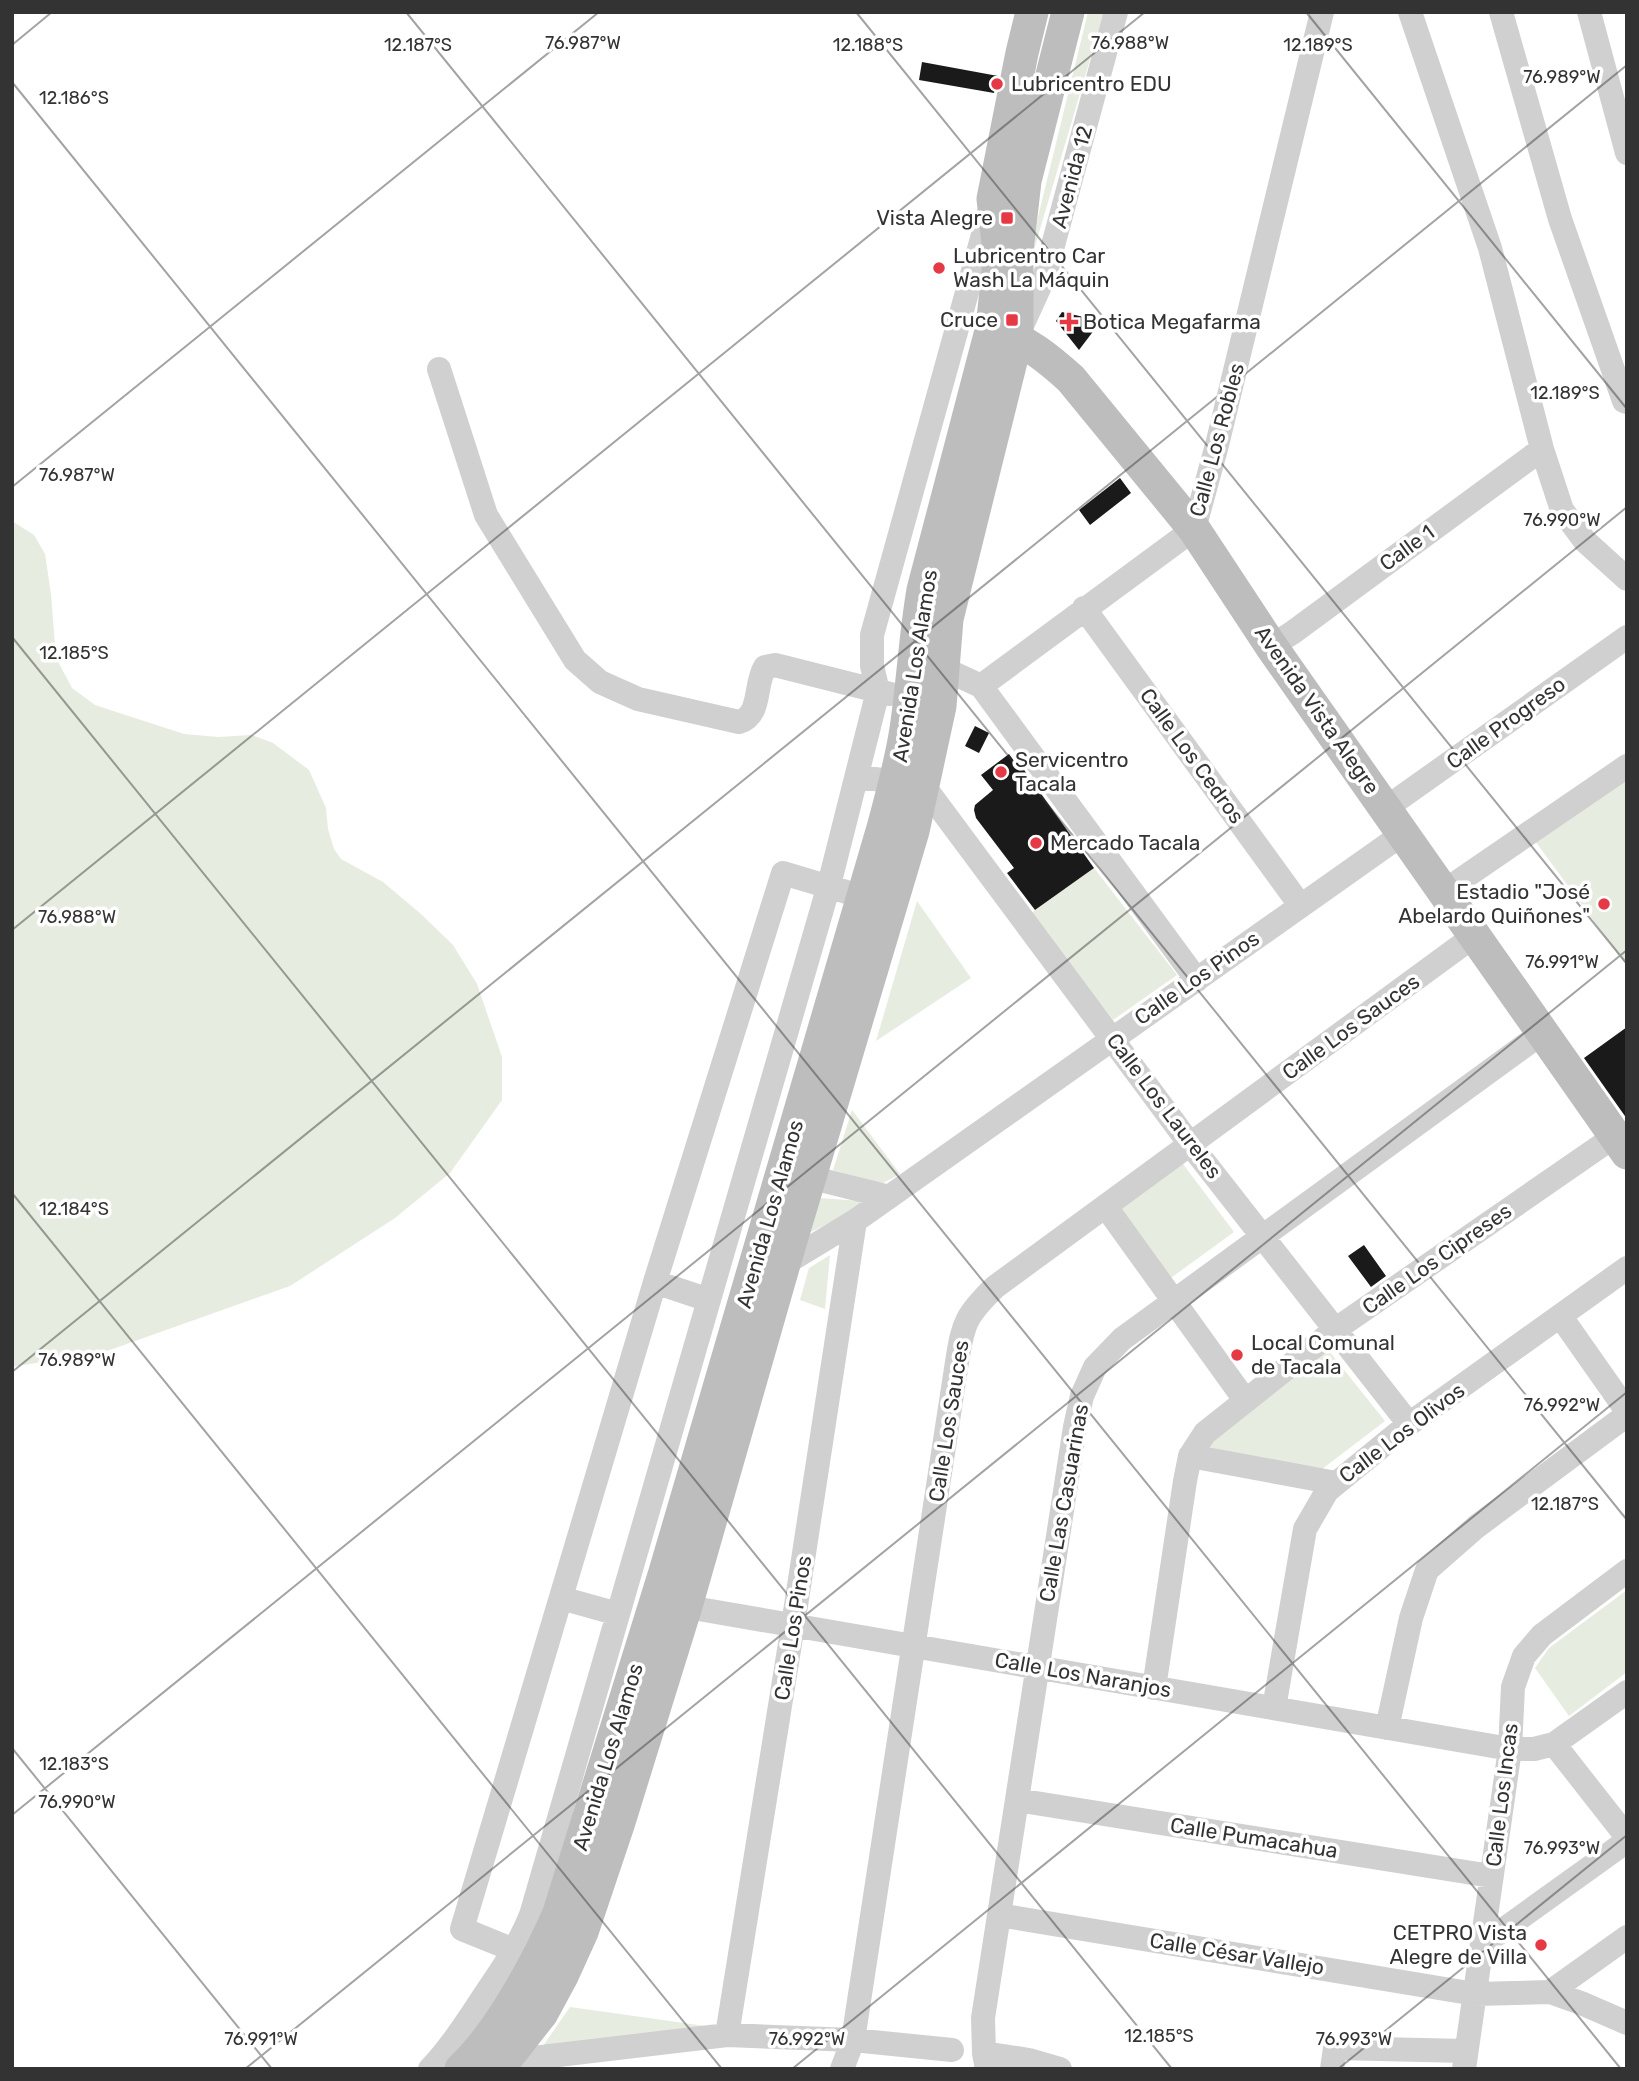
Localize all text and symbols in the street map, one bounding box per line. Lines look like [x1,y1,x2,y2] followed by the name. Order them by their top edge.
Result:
[545,32,621,54] text: 76.987°W
[1091,32,1169,54] text: 76.988°W
[384,34,452,56] text: 12.187°S
[833,34,903,56] text: 12.188°S
[1283,34,1353,56] text: 12.189°S
[1523,66,1601,88] text: 76.989°W
[1011,71,1172,96] place label: Lubricentro EDU
[989,76,1005,92] marker: Lubricentro EDU
[39,87,109,109] text: 12.186°S
[1046,123,1097,231] street label: Avenida 12
[876,205,993,230] place label: Vista Alegre
[999,210,1015,226] marker: Vista Alegre
[953,243,1109,292] place label: Lubricentro Car Wash La Máquin
[931,260,947,276] marker: Lubricentro Car Wash La Máquin
[940,307,998,332] place label: Cruce
[1083,309,1261,334] place label: Botica Megafarma
[1004,312,1020,328] marker: Cruce
[1061,314,1077,330] marker: Botica Megafarma
[1184,360,1249,519] street label: Calle Los Robles
[1530,382,1600,404] text: 12.189°S
[39,464,115,486] text: 76.987°W
[1523,509,1601,531] text: 76.990°W
[1374,519,1439,576] street label: Calle 1
[887,568,942,764] street label: Avenida Los Alamos
[1250,621,1385,799] street label: Avenida Vista Alegre
[39,642,109,664] text: 12.185°S
[1441,671,1570,774] street label: Calle Progreso
[1135,683,1250,828] street label: Calle Los Cedros
[1015,747,1128,796] place label: Servicentro Tacala
[993,764,1009,780] marker: Servicentro Tacala
[1050,830,1200,855] place label: Mercado Tacala
[1028,835,1044,851] marker: Mercado Tacala
[1398,879,1590,928] place label: Estadio "José Abelardo Quiñones"
[1596,896,1612,912] marker: Estadio "José Abelardo Quiñones"
[38,906,116,928] text: 76.988°W
[1130,925,1264,1030] street label: Calle Los Pinos
[1525,951,1599,973] text: 76.991°W
[1277,968,1424,1085] street label: Calle Los Sauces
[1102,1028,1227,1183] street label: Calle Los Laureles
[731,1117,808,1311] street label: Avenida Los Alamos
[39,1198,109,1220] text: 12.184°S
[1357,1198,1516,1319] street label: Calle Los Cipreses
[1251,1330,1395,1379] place label: Local Comunal de Tacala
[923,1338,974,1504] street label: Calle Los Sauces
[1229,1347,1245,1363] marker: Local Comunal de Tacala
[38,1349,116,1371] text: 76.989°W
[1334,1377,1469,1488] street label: Calle Los Olivos
[1524,1394,1600,1416] text: 76.992°W
[1034,1402,1093,1604] street label: Calle Las Casuarinas
[1531,1493,1599,1515] text: 12.187°S
[769,1554,816,1702] street label: Calle Los Pinos
[993,1647,1173,1702] street label: Calle Los Naranjos
[567,1660,648,1854] street label: Avenida Los Alamos
[1480,1722,1523,1868] street label: Calle Los Incas
[39,1753,109,1775] text: 12.183°S
[38,1791,116,1813] text: 76.990°W
[1169,1812,1340,1863] street label: Calle Pumacahua
[1524,1837,1600,1859] text: 76.993°W
[1389,1920,1527,1969] place label: CETPRO Vista Alegre de Villa
[1148,1927,1326,1980] street label: Calle César Vallejo
[1533,1937,1549,1953] marker: CETPRO Vista Alegre de Villa
[1124,2025,1194,2047] text: 12.185°S
[224,2028,298,2050] text: 76.991°W
[769,2028,845,2050] text: 76.992°W
[1316,2028,1392,2050] text: 76.993°W

